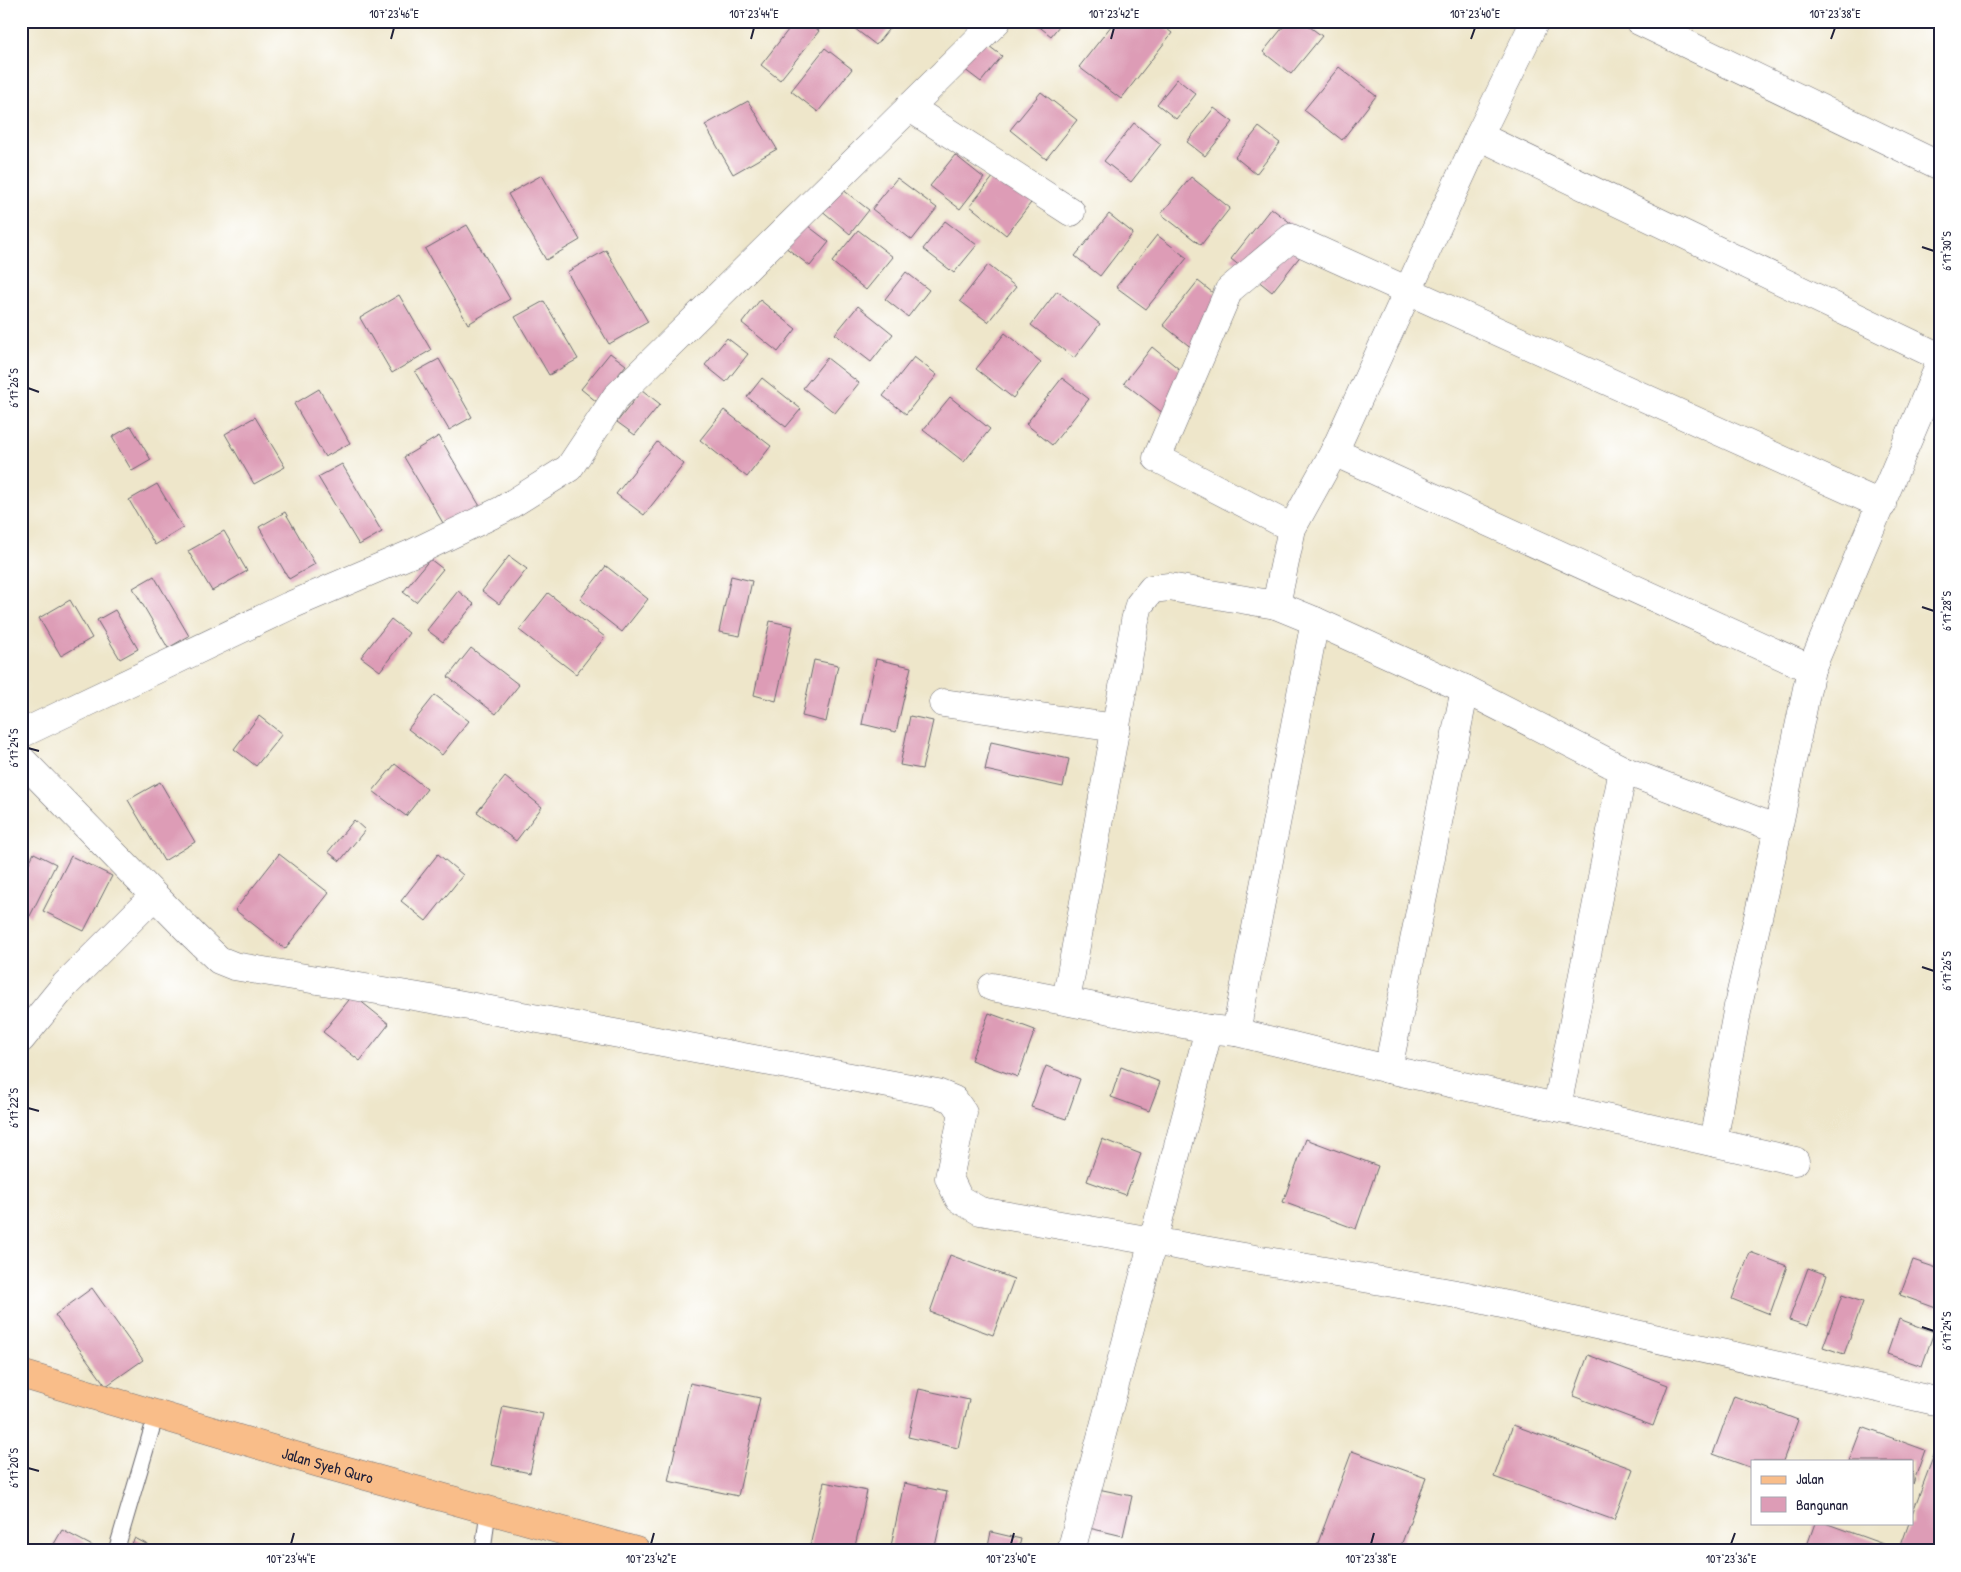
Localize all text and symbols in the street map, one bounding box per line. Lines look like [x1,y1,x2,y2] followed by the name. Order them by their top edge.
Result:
[369,5,420,22] text: 107°23'46"E
[729,5,779,22] text: 107°23'44"E
[1089,5,1140,22] text: 107°23'42"E
[1450,5,1501,22] text: 107°23'40"E
[1810,5,1861,22] text: 107°23'38"E
[1938,231,1955,271] text: 6°17'30"S
[5,368,22,408] text: 6°17'26"S
[1938,591,1955,631] text: 6°17'28"S
[5,728,22,768] text: 6°17'24"S
[1938,951,1955,991] text: 6°17'26"S
[5,1087,22,1128] text: 6°17'22"S
[1938,1311,1955,1351] text: 6°17'24"S
[279,1442,376,1489] street label: Jalan Syeh Quro
[5,1448,22,1488] text: 6°17'20"S
[1751,1460,1914,1524] legend
[1796,1468,1824,1489] text: Jalan
[1796,1494,1849,1515] text: Bangunan
[266,1550,316,1567] text: 107°23'44"E
[626,1550,677,1567] text: 107°23'42"E
[986,1550,1037,1567] text: 107°23'40"E
[1346,1550,1397,1567] text: 107°23'38"E
[1706,1550,1757,1567] text: 107°23'36"E

